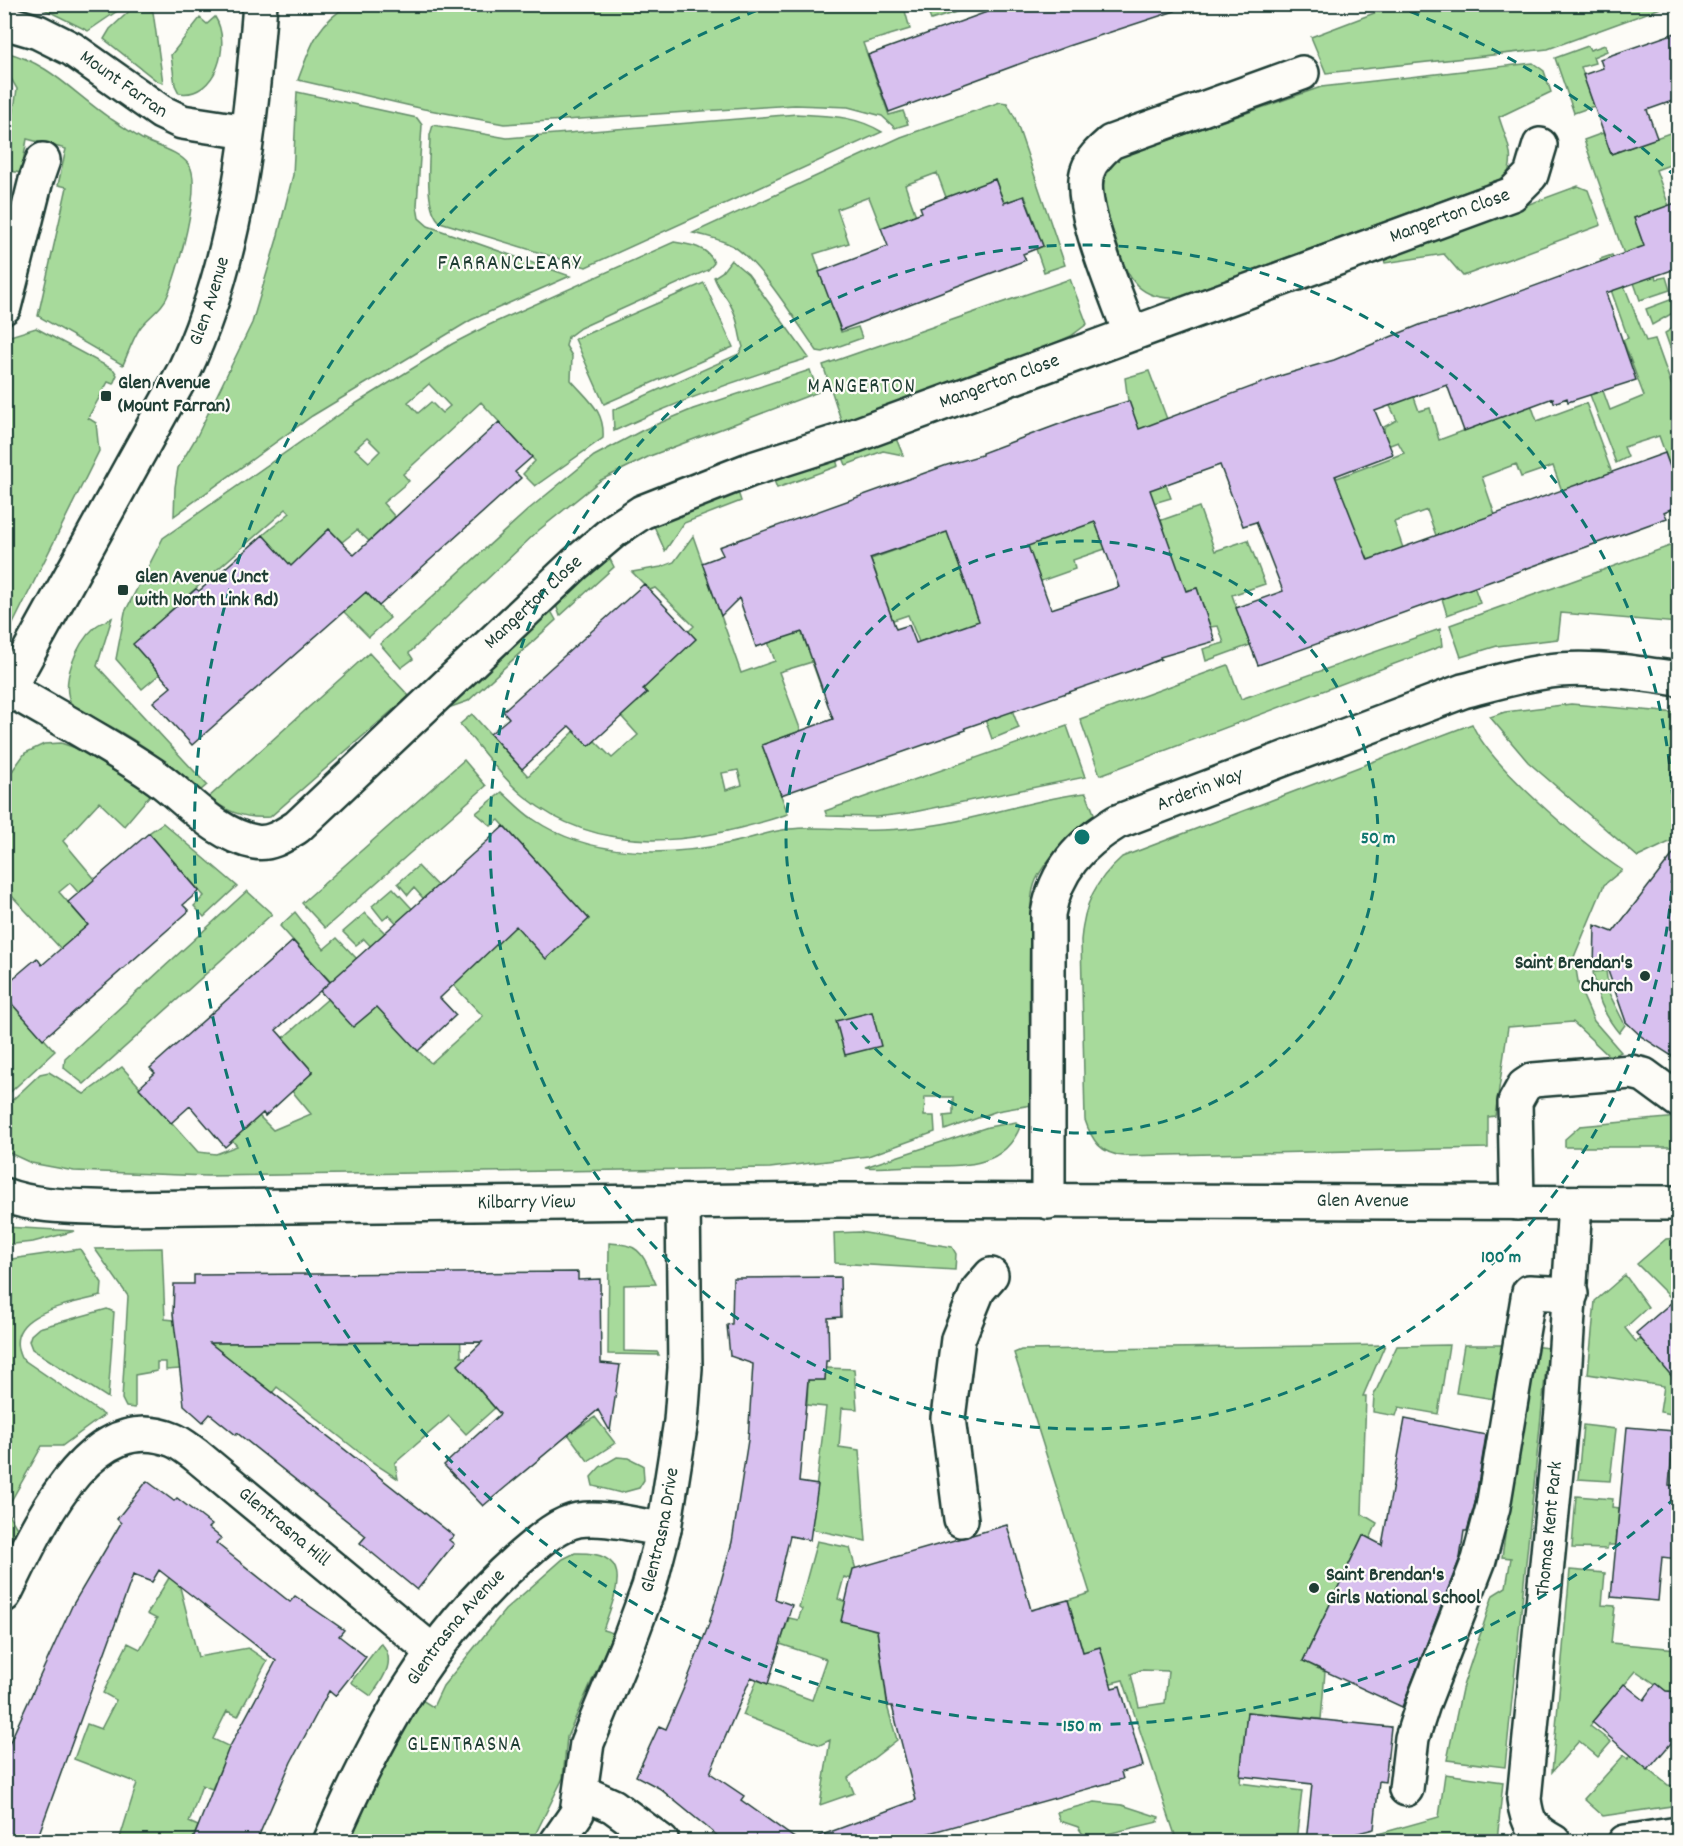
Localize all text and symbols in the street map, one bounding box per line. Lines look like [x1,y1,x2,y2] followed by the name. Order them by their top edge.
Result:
[73,44,171,127] street label: Mount Farran
[1386,182,1514,252] street label: Mangerton Close
[438,249,582,280] district label: FARRANCLEARY
[183,254,238,350] street label: Glen Avenue
[936,347,1064,417] street label: Mangerton Close
[118,370,230,421] place label: Glen Avenue (Mount Farran)
[808,373,916,403] district label: MANGERTON
[99,389,113,403] marker: Glen Avenue (Mount Farran)
[478,549,589,656] street label: Mangerton Close
[135,564,278,615] place label: Glen Avenue (Jnct with North Link Rd)
[116,583,130,597] marker: Glen Avenue (Jnct with North Link Rd)
[1153,761,1248,820] street label: Arderin Way
[1072,827,1092,847] centre of rings
[1361,827,1395,852] text: 50 m
[1515,950,1633,1001] place label: Saint Brendan's Church
[1638,969,1652,983] marker: Saint Brendan's Church
[1317,1188,1409,1216] street label: Glen Avenue
[477,1189,576,1218] street label: Kilbarry View
[1481,1246,1521,1271] text: 100 m
[1530,1460,1571,1598] street label: Thomas Kent Park
[634,1465,687,1597] street label: Glentrasna Drive
[231,1481,336,1574] street label: Glentrasna Hill
[1326,1562,1481,1613] place label: Saint Brendan's Girls National School
[400,1563,513,1692] street label: Glentrasna Avenue
[1307,1581,1321,1595] marker: Saint Brendan's Girls National School
[1063,1715,1101,1740] text: 150 m
[407,1731,523,1761] district label: GLENTRASNA

